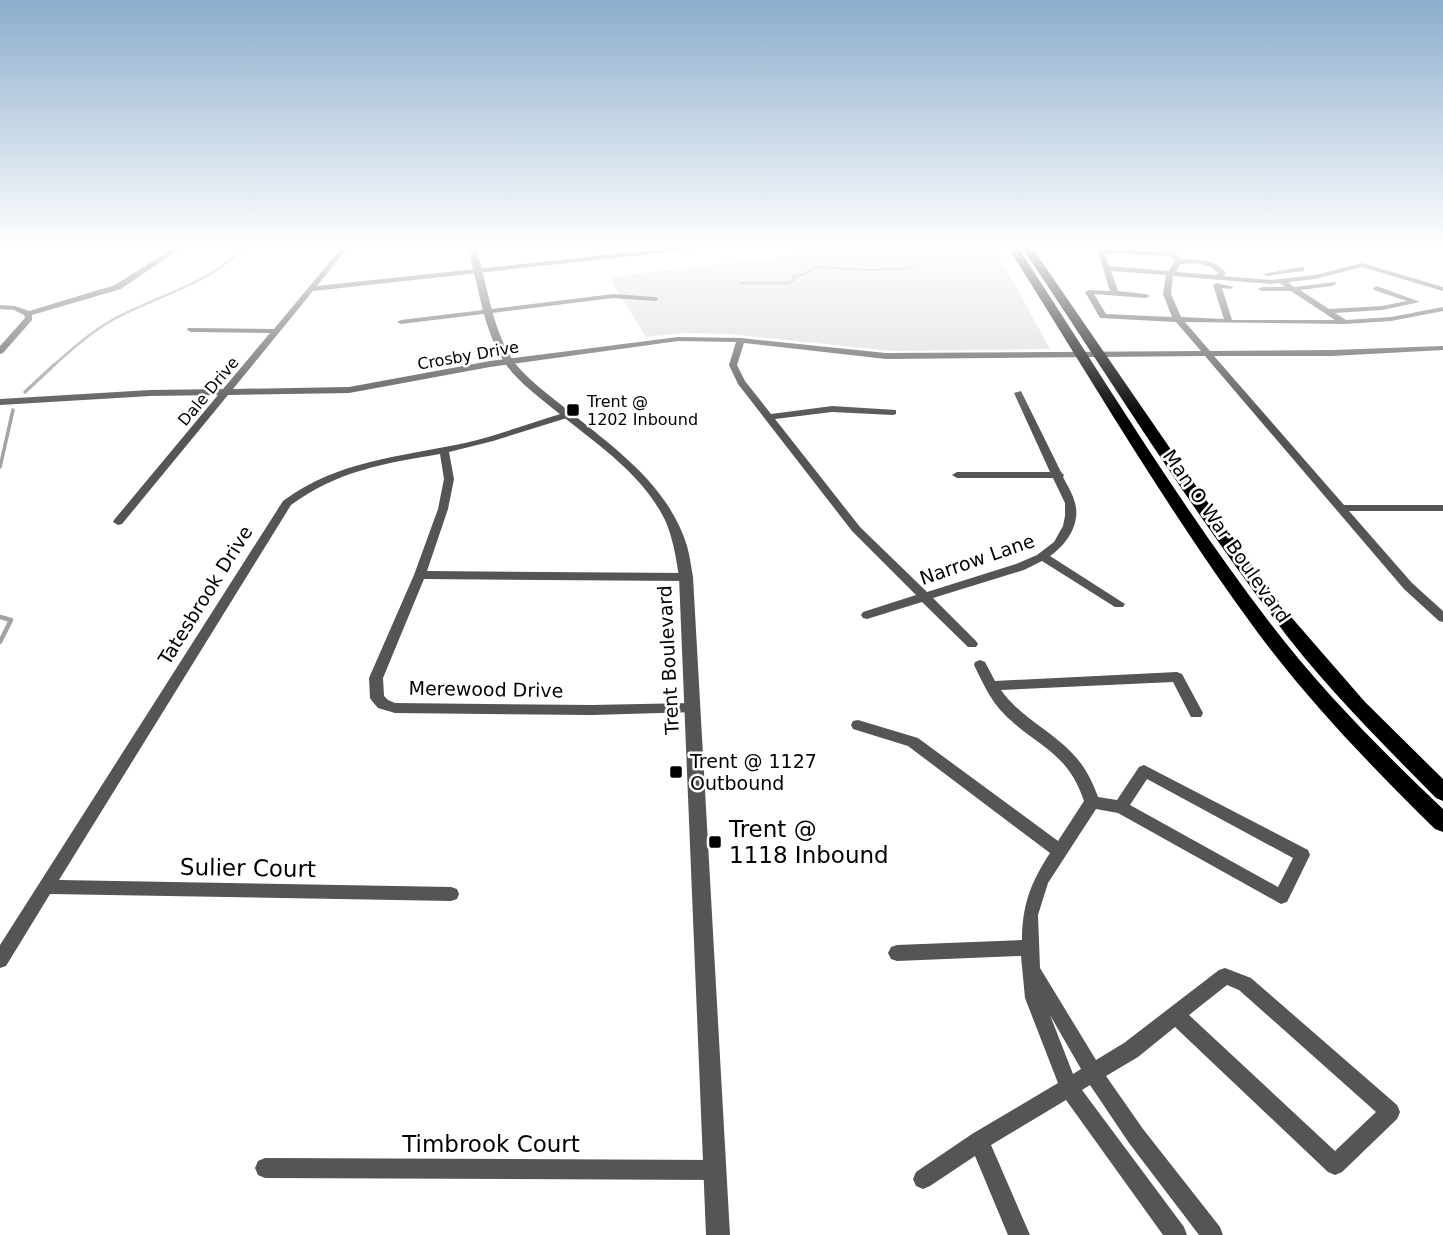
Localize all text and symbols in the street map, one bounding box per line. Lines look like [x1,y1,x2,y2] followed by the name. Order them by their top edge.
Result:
[416,337,520,374] street label: Crosby Drive
[174,353,243,430] street label: Dale Drive
[586,392,698,429] place label: Trent @ 1202 Inbound
[565,402,581,418] marker: Trent @ 1202 Inbound
[1159,445,1295,627] street label: Man O War Boulevard
[153,522,257,669] street label: Tatesbrook Drive
[917,529,1037,589] street label: Narrow Lane
[653,585,683,736] street label: Trent Boulevard
[408,677,564,701] street label: Merewood Drive
[689,750,817,794] place label: Trent @ 1127 Outbound
[668,764,684,780] marker: Trent @ 1127 Outbound
[728,816,889,868] place label: Trent @ 1118 Inbound
[707,834,723,850] marker: Trent @ 1118 Inbound
[180,854,316,882] street label: Sulier Court
[401,1131,580,1157] street label: Timbrook Court

